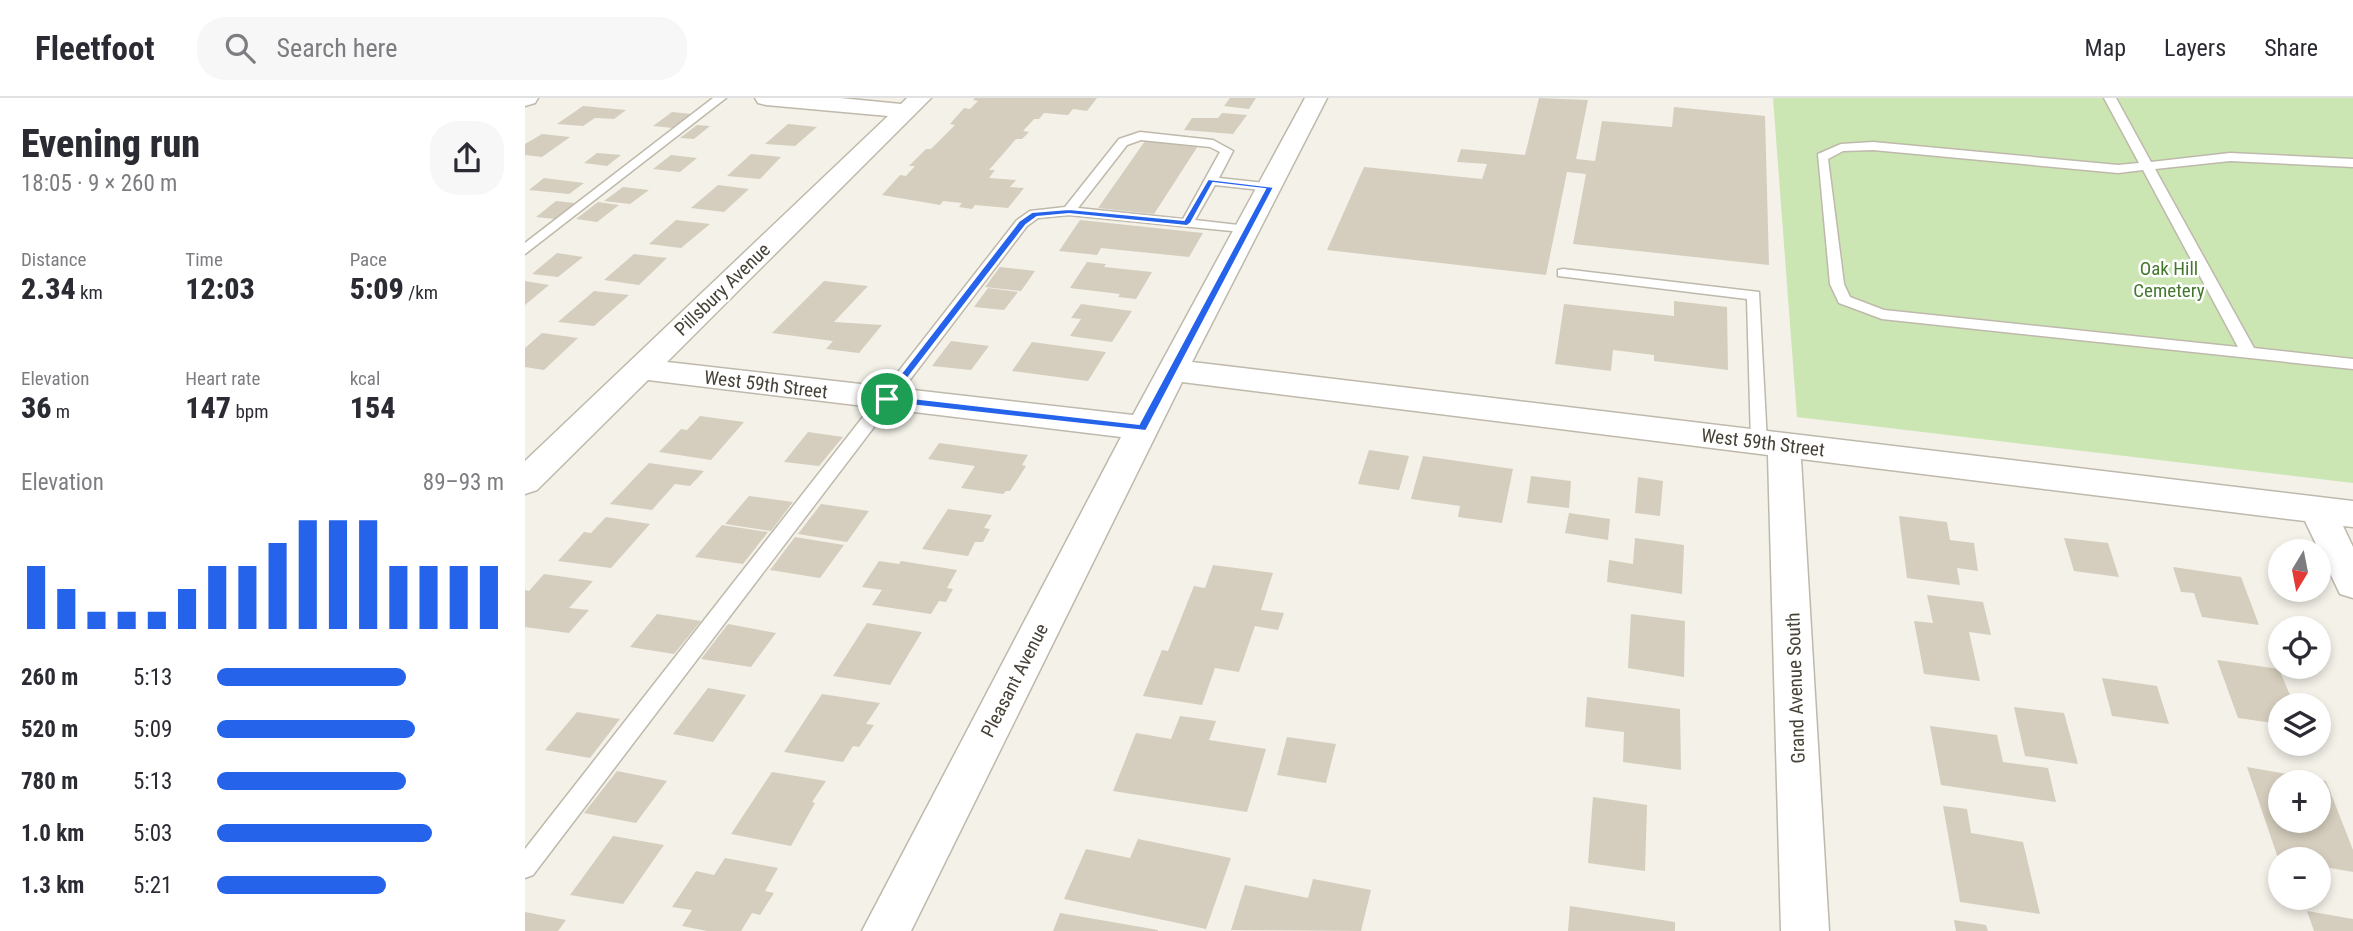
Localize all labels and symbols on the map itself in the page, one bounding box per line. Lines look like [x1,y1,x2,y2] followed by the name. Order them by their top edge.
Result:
[670,238,775,341] street label: Pillsbury Avenue
[2133,257,2205,302] park label: Oak Hill Cemetery
[703,366,829,403] street label: West 59th Street
[857,369,917,429] pin
[1700,424,1826,461] street label: West 59th Street
[2268,539,2331,602] north arrow
[1781,612,1810,764] street label: Grand Avenue South
[976,619,1053,741] street label: Pleasant Avenue

